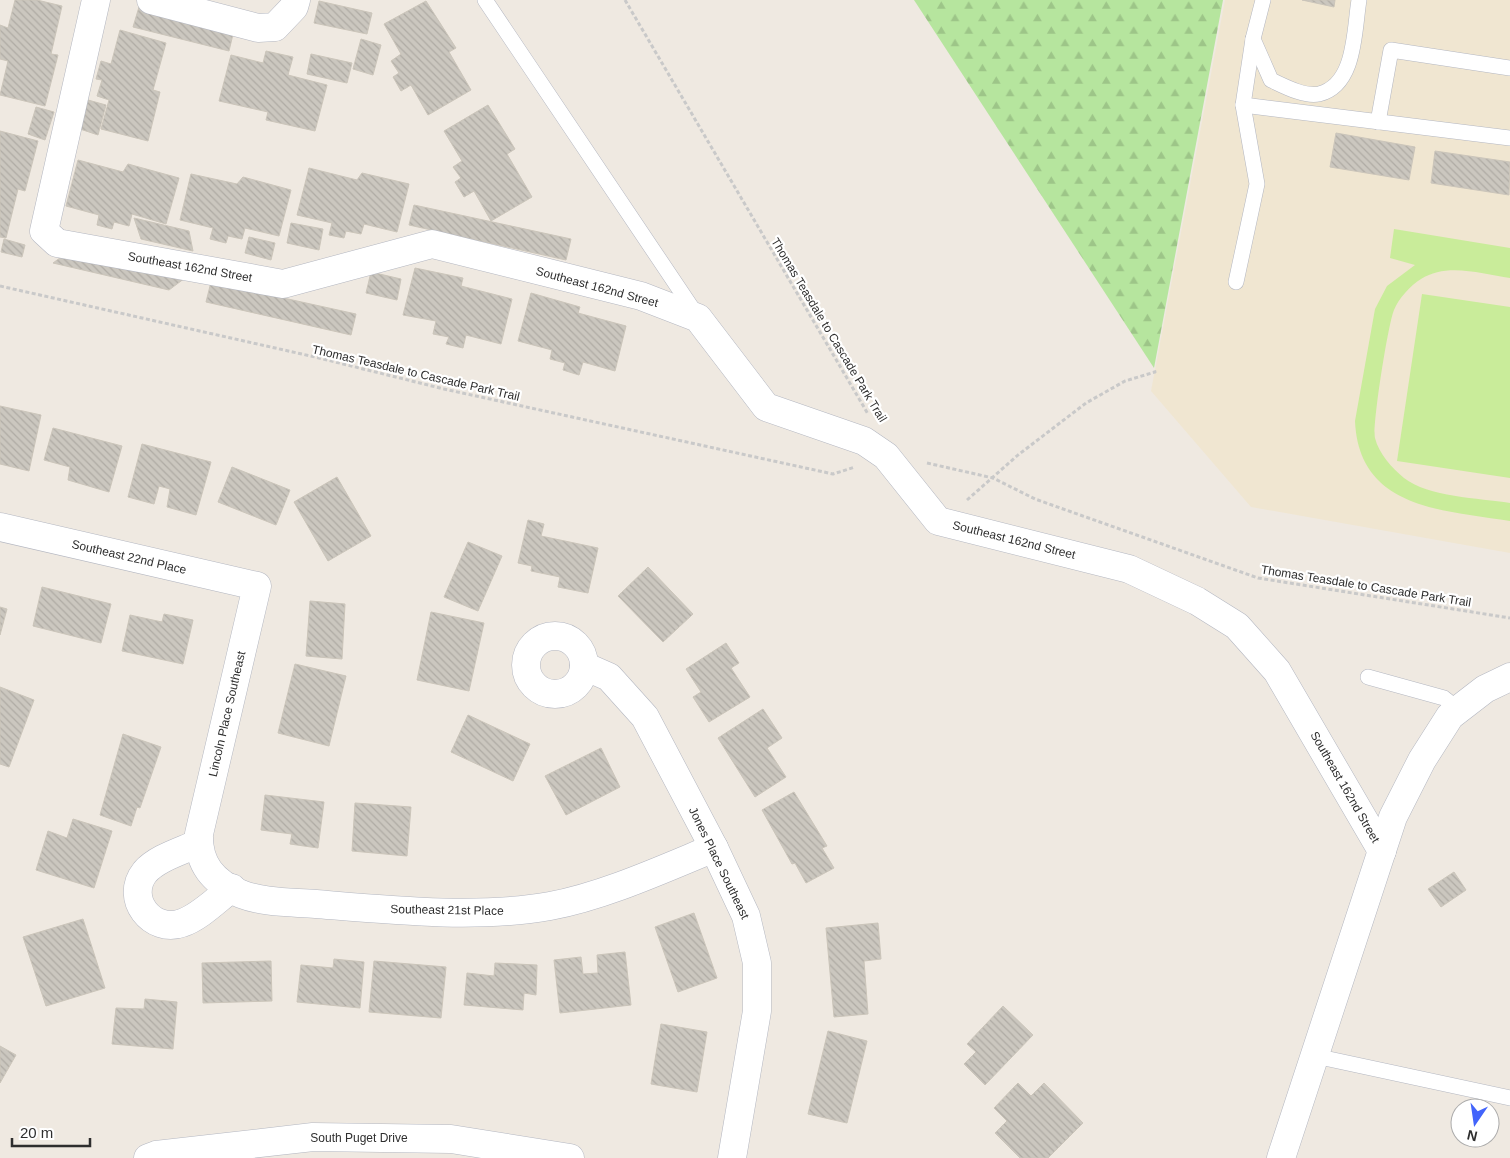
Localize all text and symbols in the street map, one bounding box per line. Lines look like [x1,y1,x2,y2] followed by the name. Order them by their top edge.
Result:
[768,235,890,425] street label: Thomas Teasdale to Cascade Park Trail
[127,249,254,285] street label: Southeast 162nd Street
[534,264,660,310] street label: Southeast 162nd Street
[311,342,521,404] street label: Thomas Teasdale to Cascade Park Trail
[951,518,1078,562] street label: Southeast 162nd Street
[70,537,188,577] street label: Southeast 22nd Place
[1260,562,1472,610] street label: Thomas Teasdale to Cascade Park Trail
[206,649,248,778] street label: Lincoln Place Southeast
[1307,729,1383,846] street label: Southeast 162nd Street
[686,805,752,922] street label: Jones Place Southeast
[390,902,504,918] street label: Southeast 21st Place
[1450,1098,1500,1148] north arrow
[12,1116,90,1148] scale bar
[20,1124,53,1141] text: 20 m
[1465,1127,1479,1145] text: N
[310,1131,408,1145] street label: South Puget Drive

